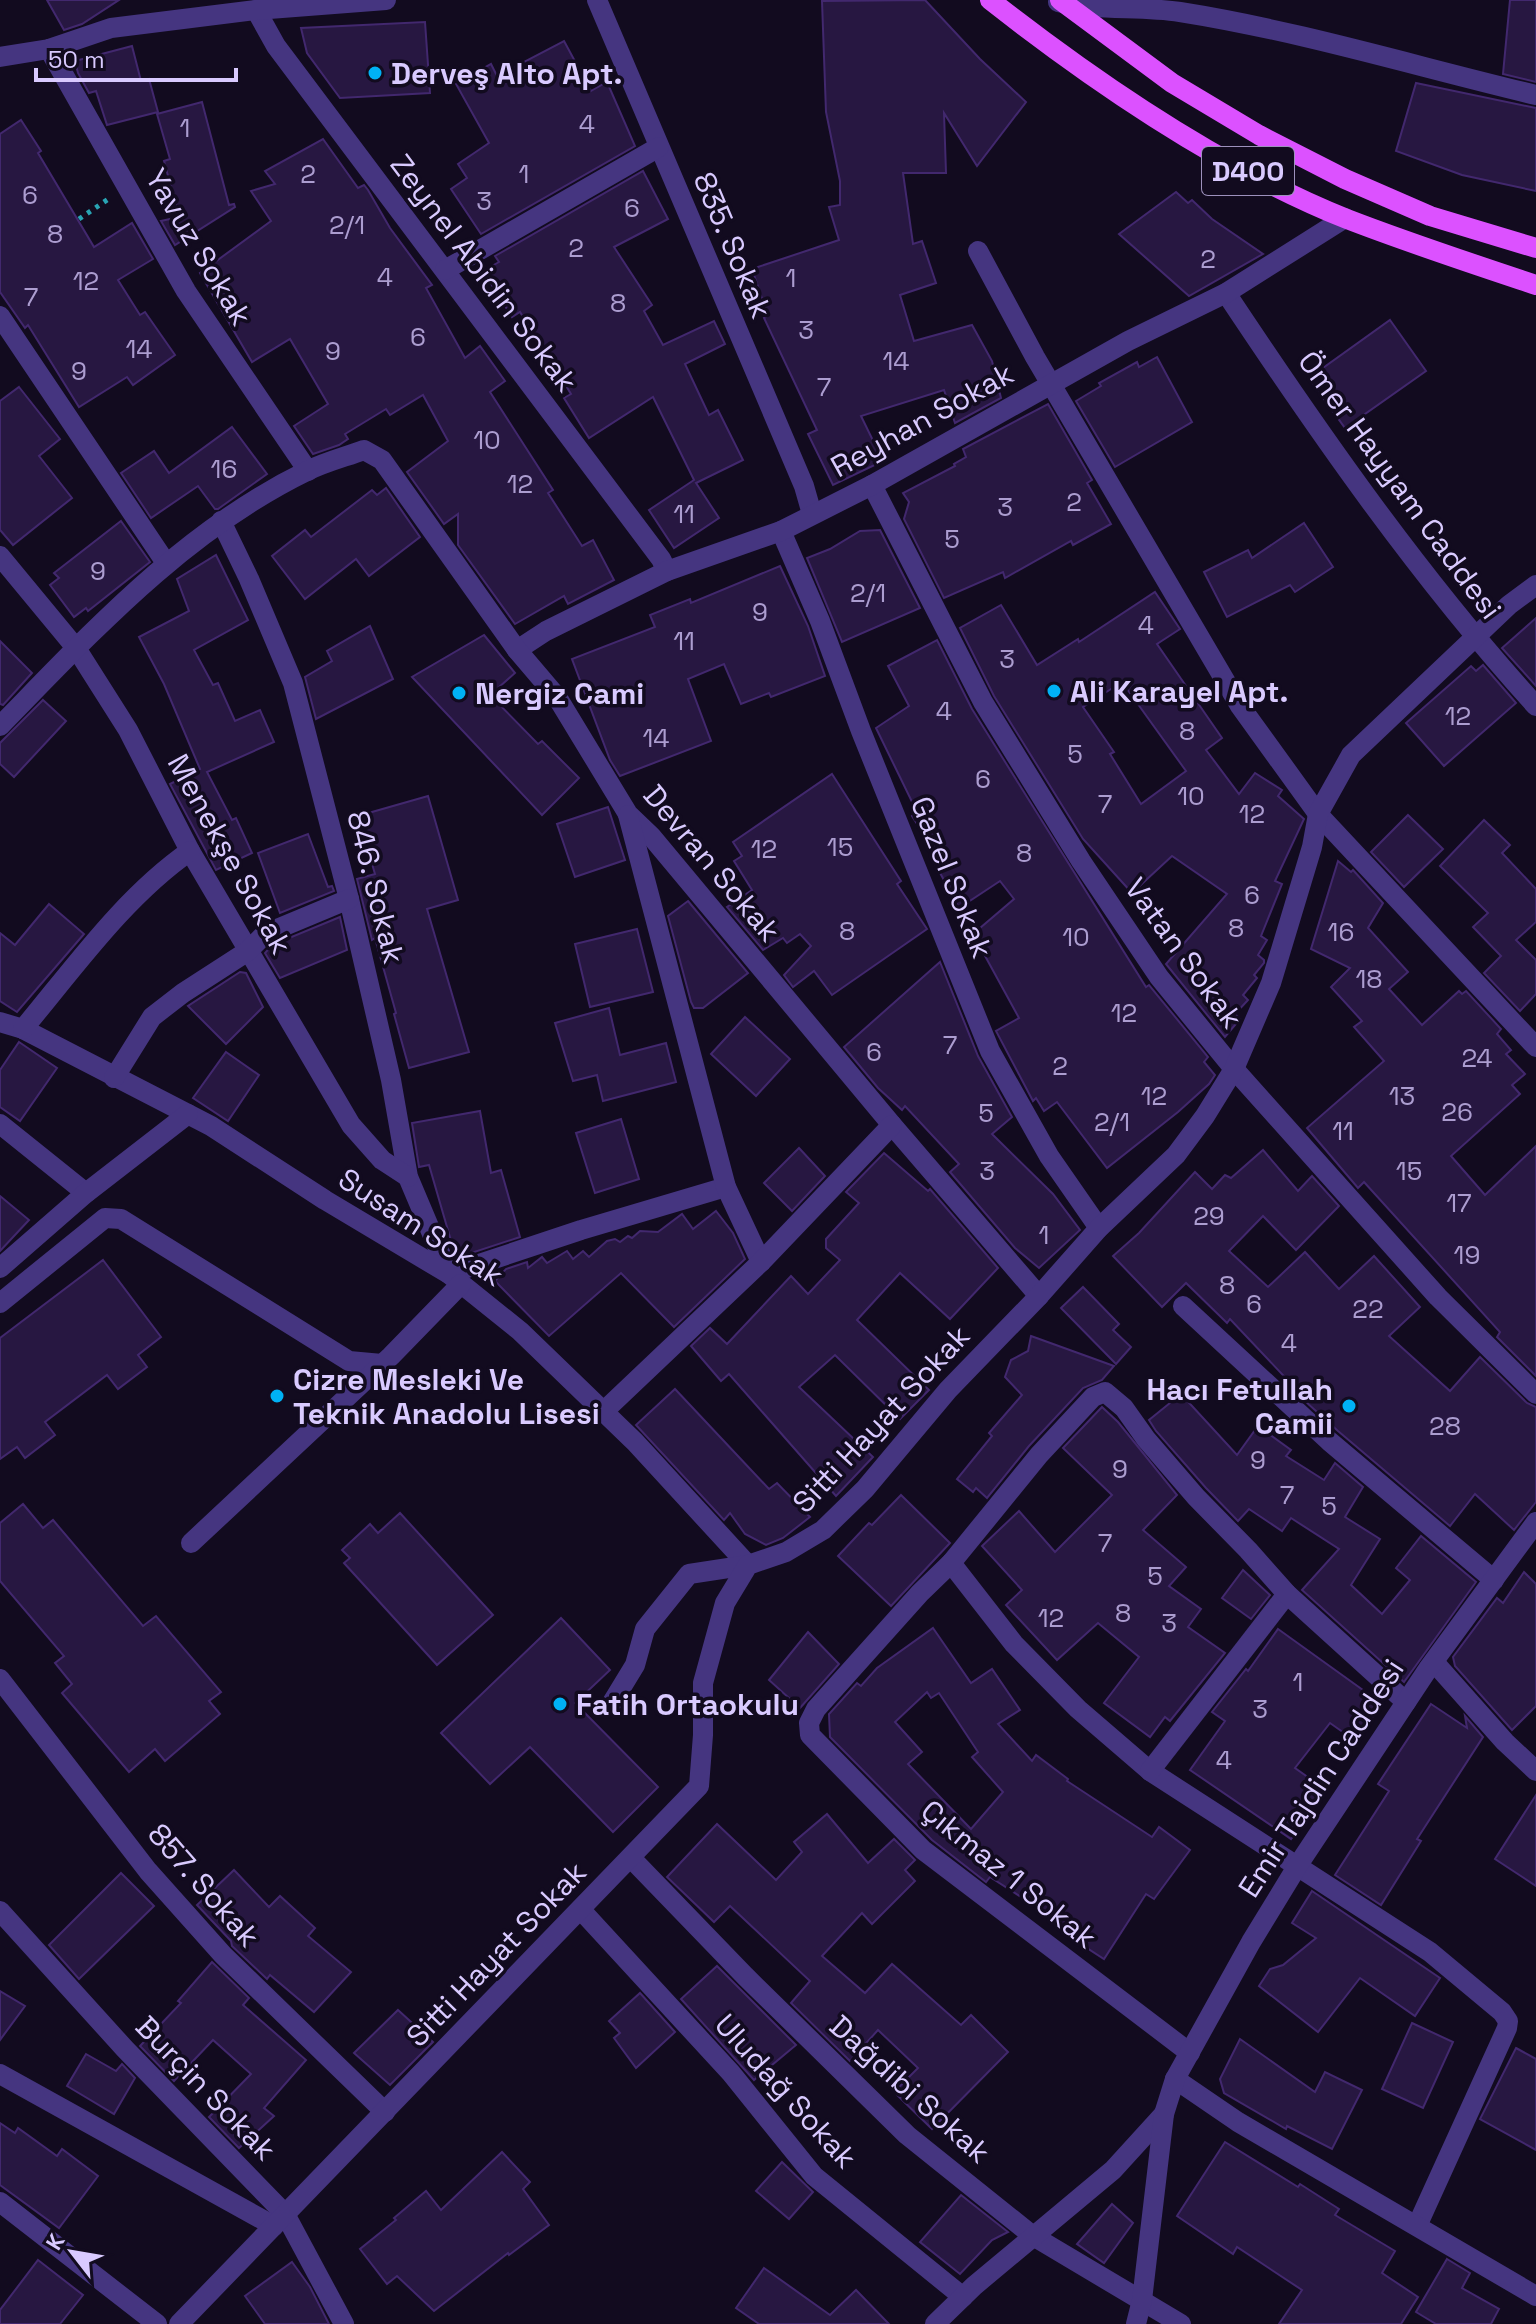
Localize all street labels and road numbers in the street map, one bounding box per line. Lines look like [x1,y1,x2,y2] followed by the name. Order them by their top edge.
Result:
[382,146,586,400] street label: Zeynel Abidin Sokak
[1202,147,1294,195] road number: D400
[137,161,261,333] street label: Yavuz Sokak
[685,166,781,324] street label: 835. Sokak
[1289,343,1511,627] street label: Ömer Hayyam Caddesi
[824,354,1020,486] street label: Reyhan Sokak
[159,747,301,961] street label: Menekşe Sokak
[635,776,789,950] street label: Devran Sokak
[902,790,1002,964] street label: Gazel Sokak
[338,807,414,967] street label: 846. Sokak
[1116,870,1252,1036] street label: Vatan Sokak
[331,1159,511,1295] street label: Susam Sokak
[784,1317,978,1521] street label: Sitti Hayat Sokak
[1229,1651,1413,1905] street label: Emir Tajdin Caddesi
[913,1791,1105,1957] street label: Çıkmaz 1 Sokak
[140,1815,268,1955] street label: 857. Sokak
[398,1853,594,2055] street label: Sitti Hayat Sokak
[706,2006,866,2176] street label: Uludağ Sokak
[127,2007,285,2169] street label: Burçin Sokak
[821,2007,999,2171] street label: Dağdibi Sokak

